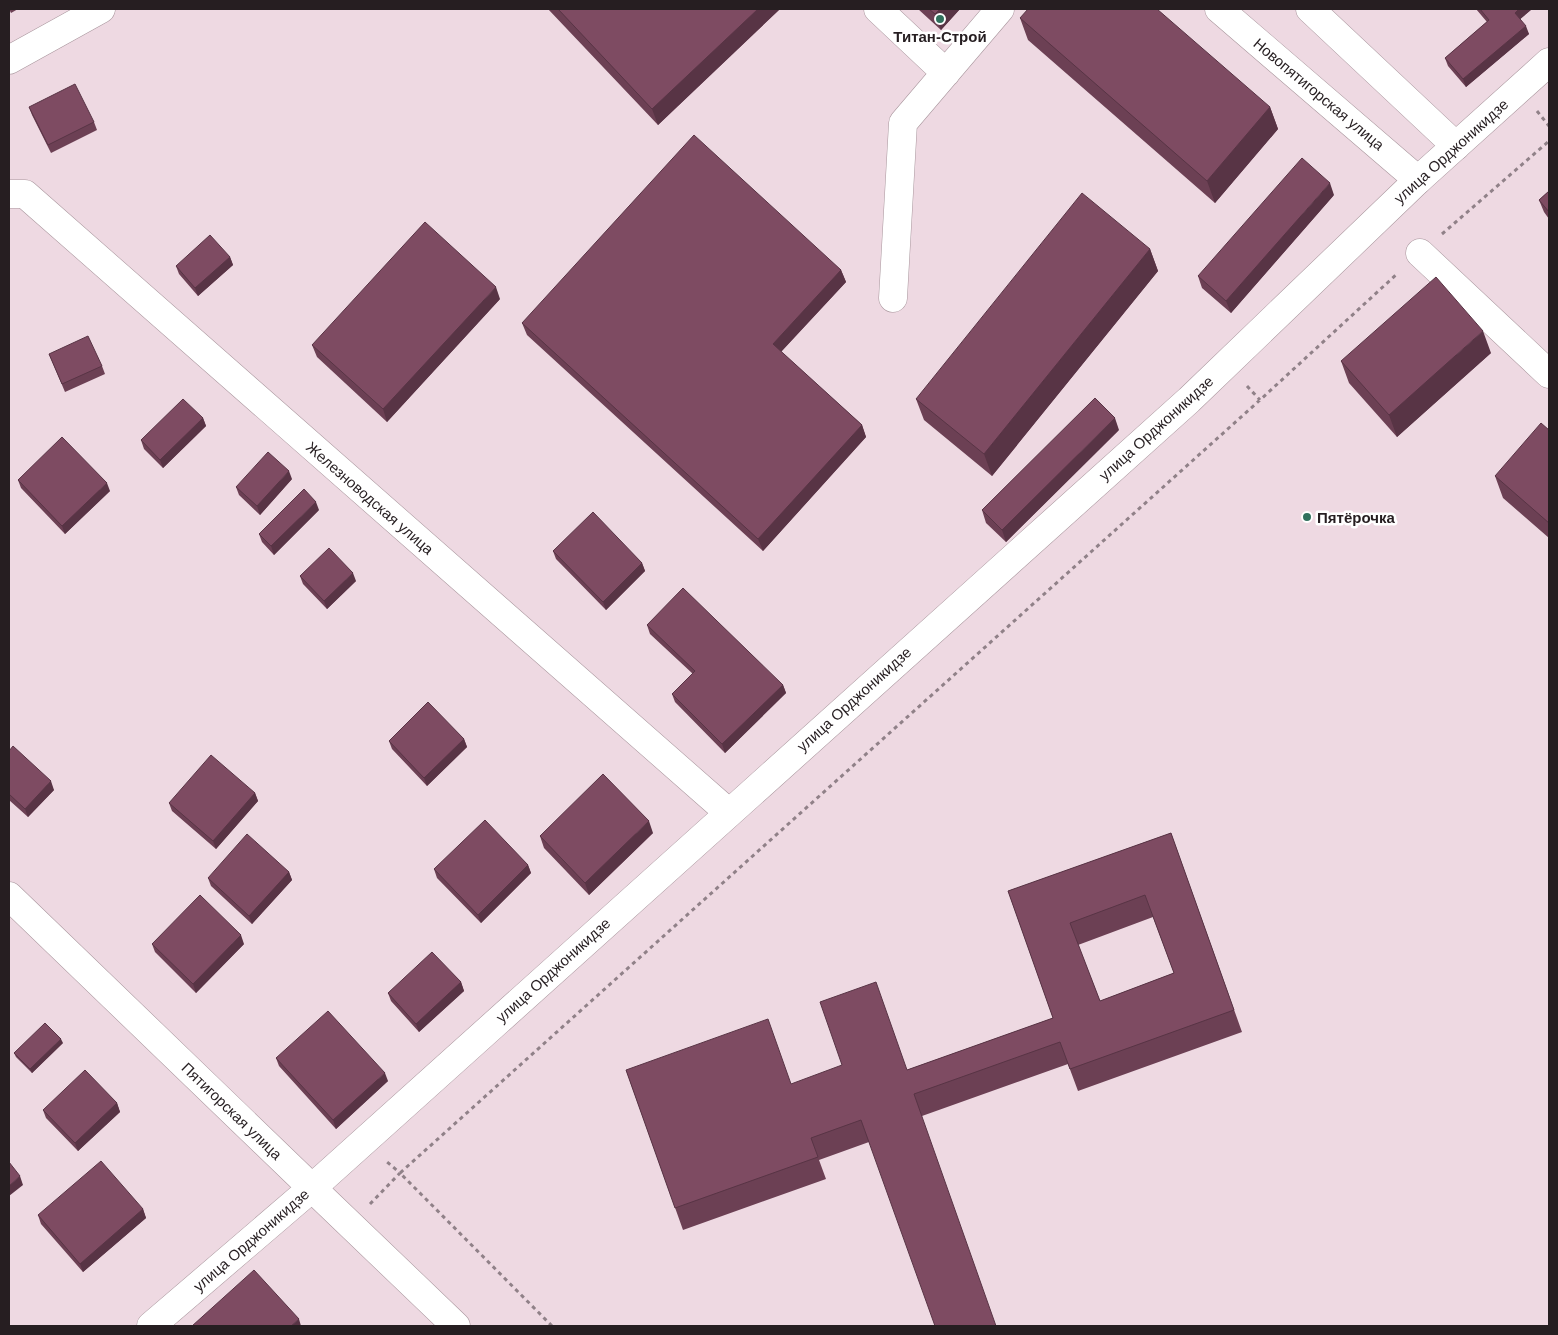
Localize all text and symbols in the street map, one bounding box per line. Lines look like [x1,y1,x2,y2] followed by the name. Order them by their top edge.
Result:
[934,13,946,25] marker: Титан-Строй
[893,28,987,45] place label: Титан-Строй
[1250,34,1388,154] street label: Новопятигорская улица
[1390,95,1512,207] street label: улица Орджоникидзе
[1095,372,1217,484] street label: улица Орджоникидзе
[303,438,437,558] street label: Железноводская улица
[1317,509,1395,526] place label: Пятёрочка
[1301,511,1313,523] marker: Пятёрочка
[793,643,915,755] street label: улица Орджоникидзе
[492,914,614,1026] street label: улица Орджоникидзе
[179,1059,286,1163] street label: Пятигорская улица
[190,1185,312,1295] street label: улица Орджоникидзе

